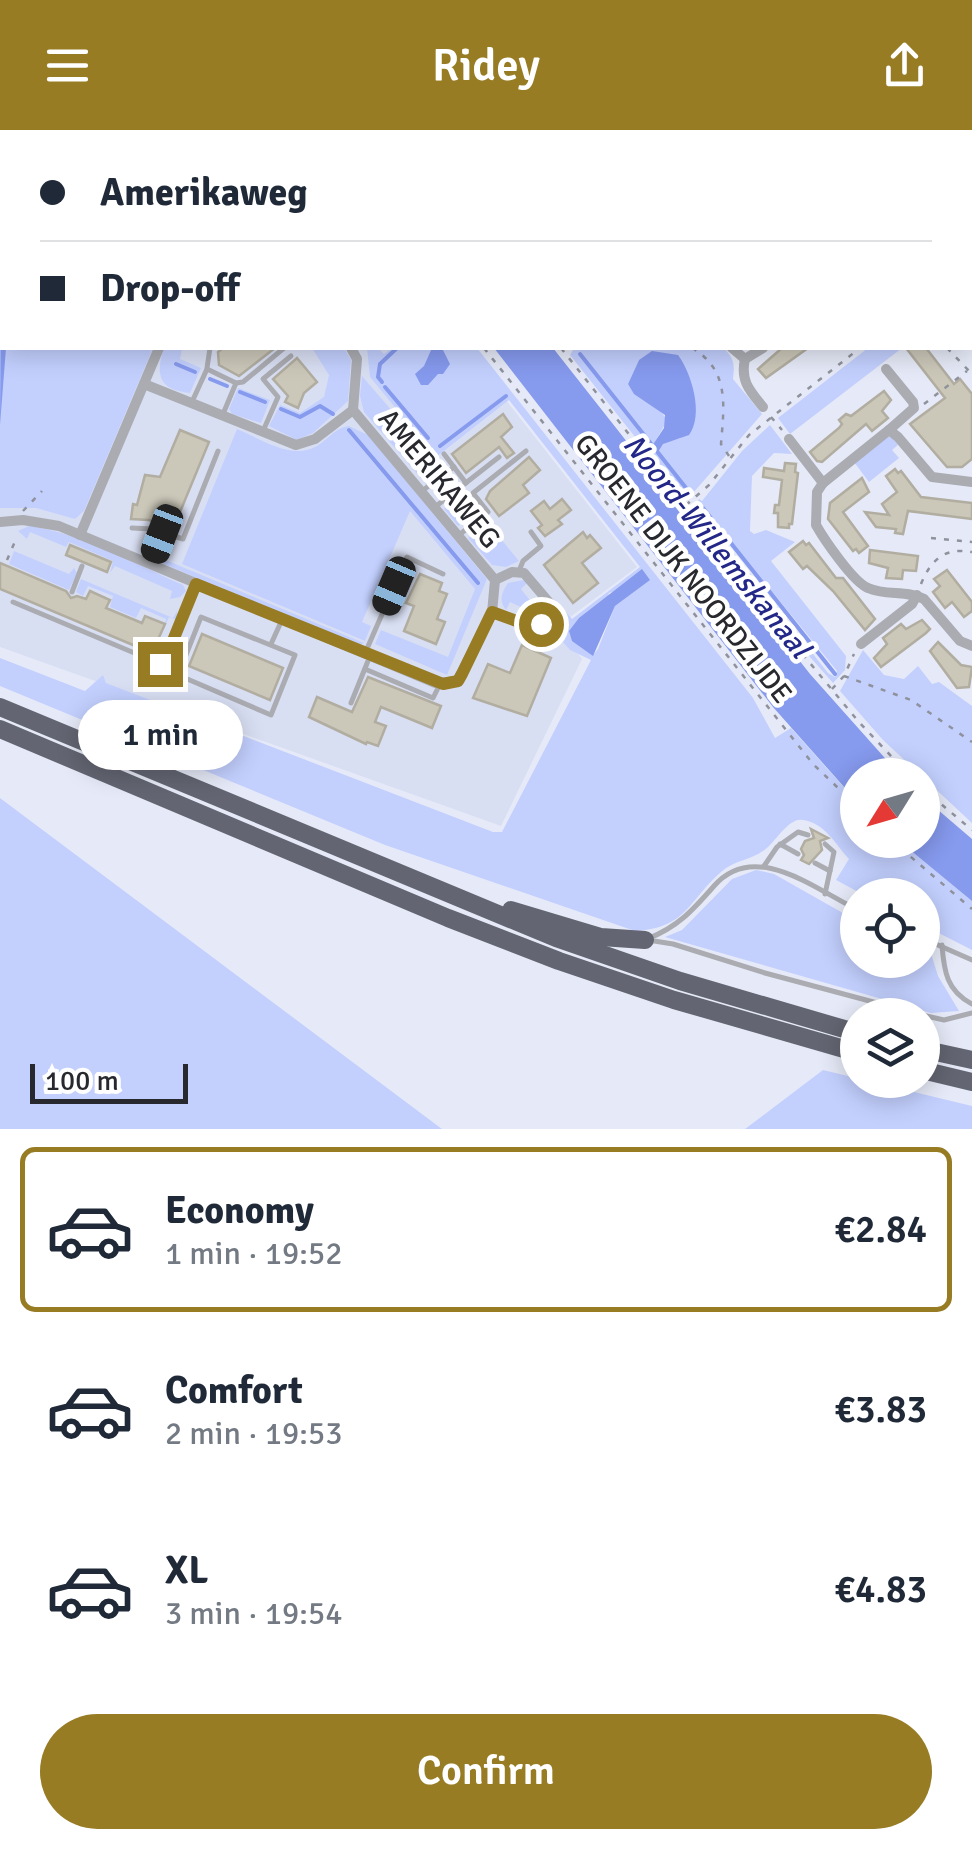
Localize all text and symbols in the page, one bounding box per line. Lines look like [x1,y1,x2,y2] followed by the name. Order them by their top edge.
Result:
[40,38,95,93] icon: menu
[432,38,540,93] text: Ridey
[877,38,932,93] icon: share
[100,169,308,216] text: Amerikaweg
[100,265,240,312] text: Drop-off
[371,402,507,555] street label: AMERIKAWEG
[568,427,799,710] street label: GROENE DIJK NOORDZIJDE
[615,427,820,667] water label: Noord-Willemskanaal
[137,501,187,567] car
[368,553,420,619] car
[519,602,564,647] route start
[138,642,183,687] route end
[78,699,242,769] callout: 1 min
[122,715,199,754] text: 1 min
[840,758,940,858] north arrow
[840,758,940,1098] map controls
[840,878,940,978] button: locate
[840,998,940,1098] button: layers
[30,1059,188,1104] scale bar
[45,1064,119,1098] text: 100 m
[45,1185,135,1275] icon: car
[165,1187,314,1234] text: Economy
[834,1206,927,1253] text: €2.84
[165,1234,343,1273] text: 1 min · 19:52
[45,1365,135,1455] icon: car
[165,1367,303,1414] text: Comfort
[834,1386,927,1433] text: €3.83
[165,1414,343,1453] text: 2 min · 19:53
[45,1545,135,1635] icon: car
[165,1547,208,1594] text: XL
[834,1566,927,1613] text: €4.83
[165,1594,343,1633] text: 3 min · 19:54
[40,1714,932,1829] button: Confirm

